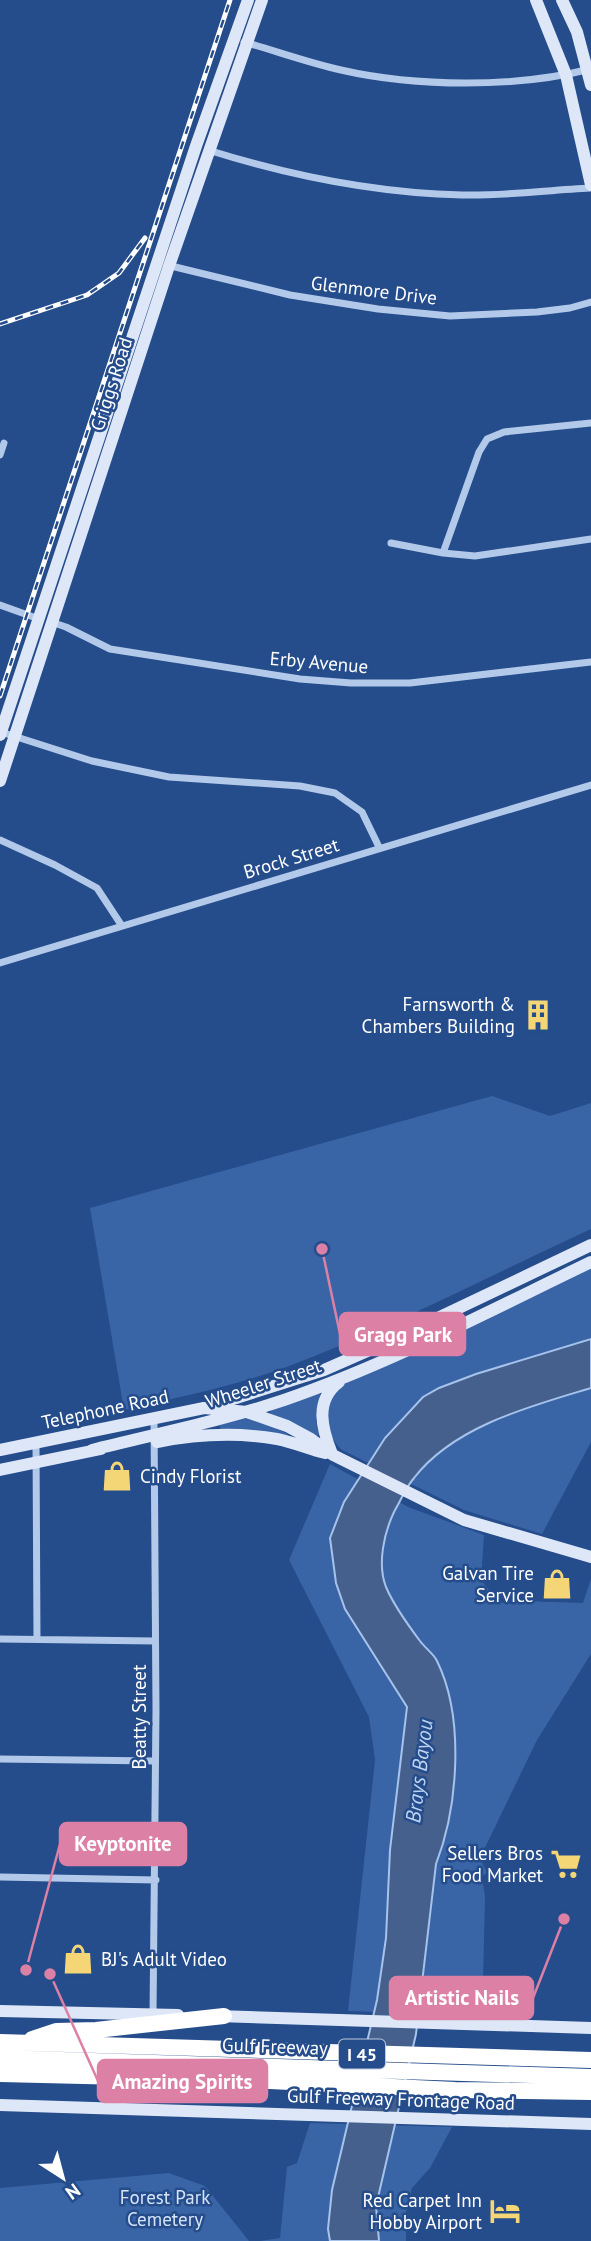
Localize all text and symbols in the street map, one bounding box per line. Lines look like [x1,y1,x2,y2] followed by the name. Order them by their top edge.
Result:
[310,270,438,310] street label: Glenmore Drive
[85,334,137,434] street label: Griggs Road
[269,646,369,678] street label: Erby Avenue
[240,832,342,884] street label: Brock Street
[362,992,515,1038] place label: Farnsworth & Chambers Building
[521,998,555,1032] building icon: Farnsworth & Chambers Building
[340,1313,465,1355] callout: Gragg Park
[354,1321,453,1348] text: Gragg Park
[202,1353,325,1413] street label: Wheeler Street
[39,1384,171,1434] street label: Telephone Road
[100,1459,134,1493] shop icon: Cindy Florist
[140,1464,242,1488] place label: Cindy Florist
[442,1561,534,1607] place label: Galvan Tire Service
[540,1567,574,1601] shop icon: Galvan Tire Service
[127,1664,151,1769] street label: Beatty Street
[399,1718,439,1824] water label: Brays Bayou
[60,1823,186,1865] callout: Keyptonite
[74,1830,172,1857] text: Keyptonite
[442,1841,544,1887] place label: Sellers Bros Food Market
[549,1847,583,1881] supermarket icon: Sellers Bros Food Market
[61,1942,95,1976] shop icon: BJ's Adult Video
[101,1947,227,1971] place label: BJ's Adult Video
[390,1977,533,2019] callout: Artistic Nails
[405,1984,519,2011] text: Artistic Nails
[222,2032,329,2060] street label: Gulf Freeway
[339,2040,385,2068] road number: I 45
[98,2060,267,2102] callout: Amazing Spirits
[112,2068,252,2095] text: Amazing Spirits
[287,2083,515,2115] street label: Gulf Freeway Frontage Road
[28,2143,98,2213] north arrow
[61,2178,85,2205] text: N
[120,2185,210,2231] park label: Forest Park Cemetery
[362,2188,483,2234] place label: Red Carpet Inn Hobby Airport
[488,2194,522,2228] hotel icon: Red Carpet Inn Hobby Airport

